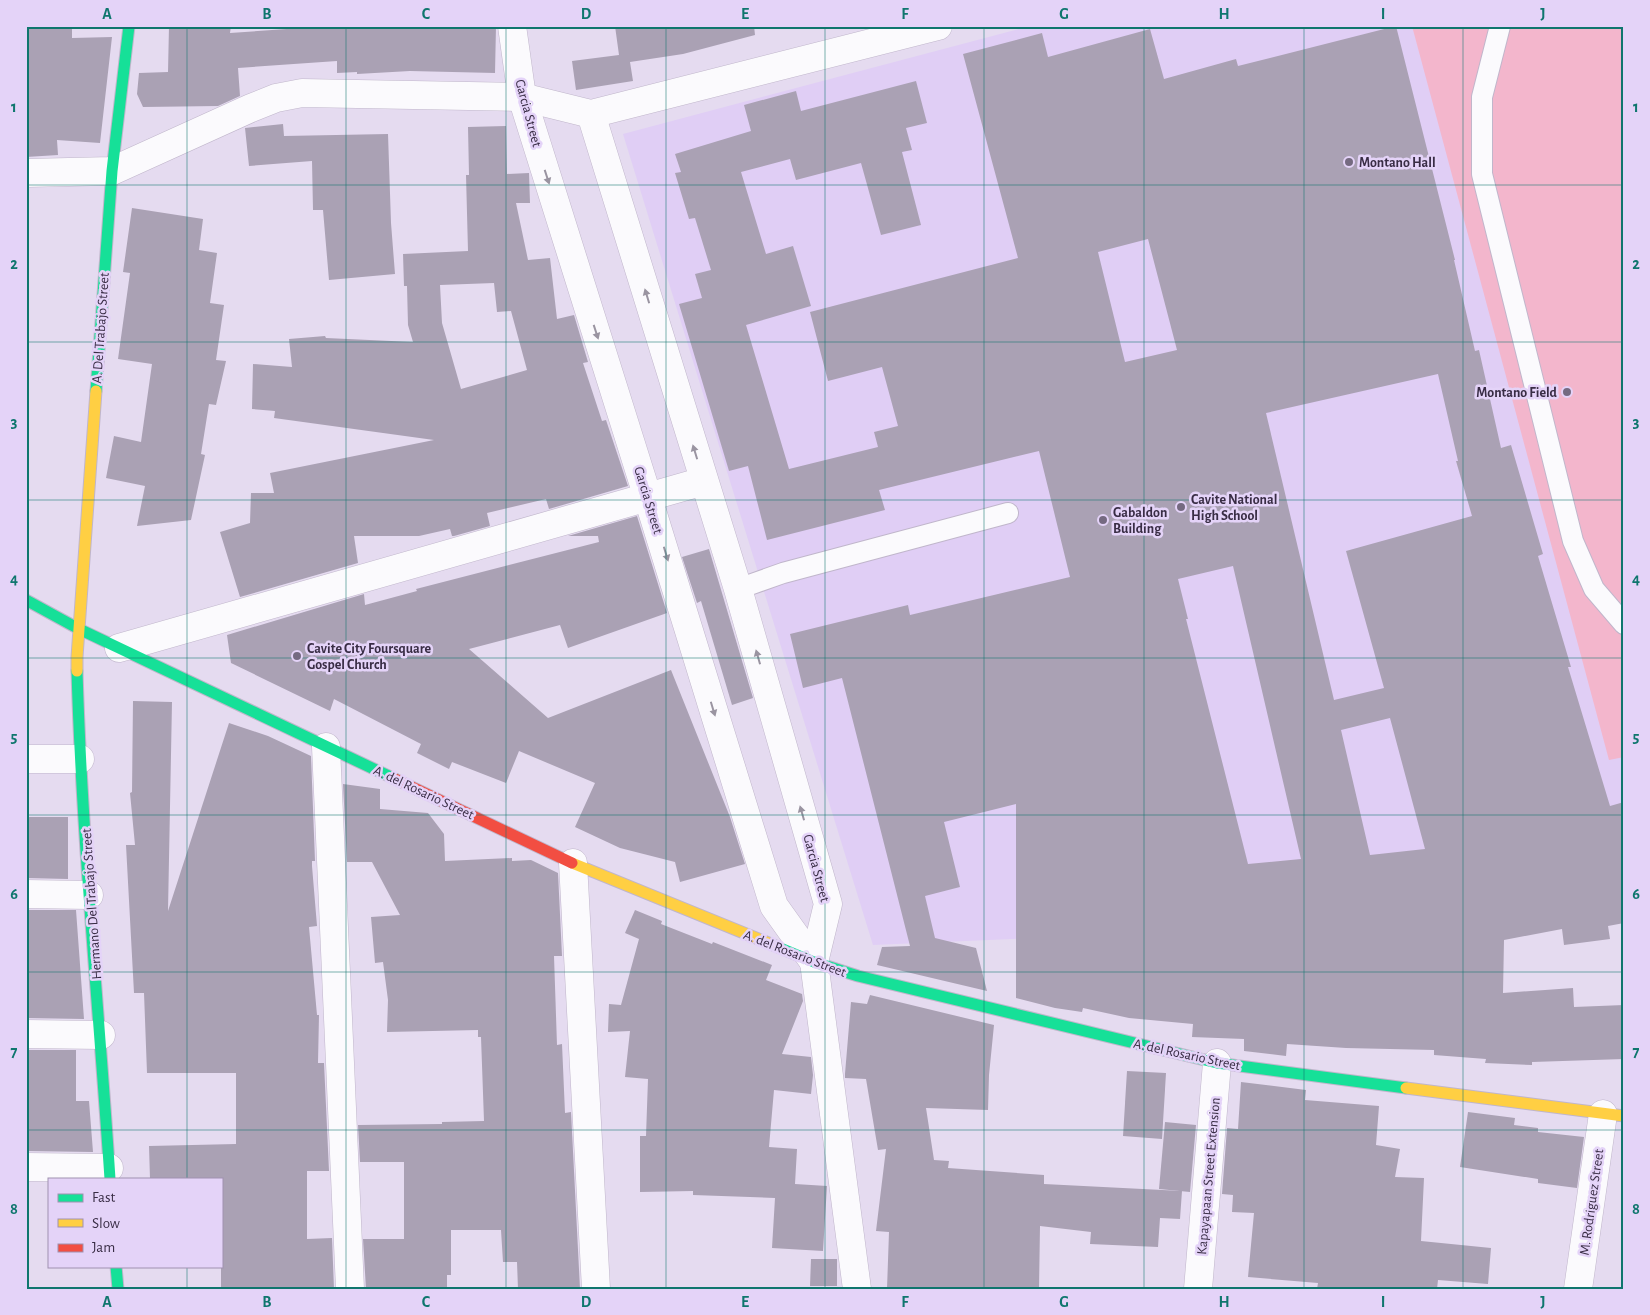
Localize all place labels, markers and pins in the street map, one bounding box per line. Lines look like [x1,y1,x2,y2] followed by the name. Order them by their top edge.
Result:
[1343,156,1355,168] marker: Montano Hall
[1359,156,1436,170] place label: Montano Hall
[1476,386,1558,400] place label: Montano Field
[1561,386,1573,398] marker: Montano Field
[1191,493,1277,523] place label: Cavite National High School
[1175,501,1187,513] marker: Cavite National High School
[1113,506,1167,536] place label: Gabaldon Building
[1097,514,1109,526] marker: Gabaldon Building
[307,642,432,672] place label: Cavite City Foursquare Gospel Church
[291,650,303,662] marker: Cavite City Foursquare Gospel Church

